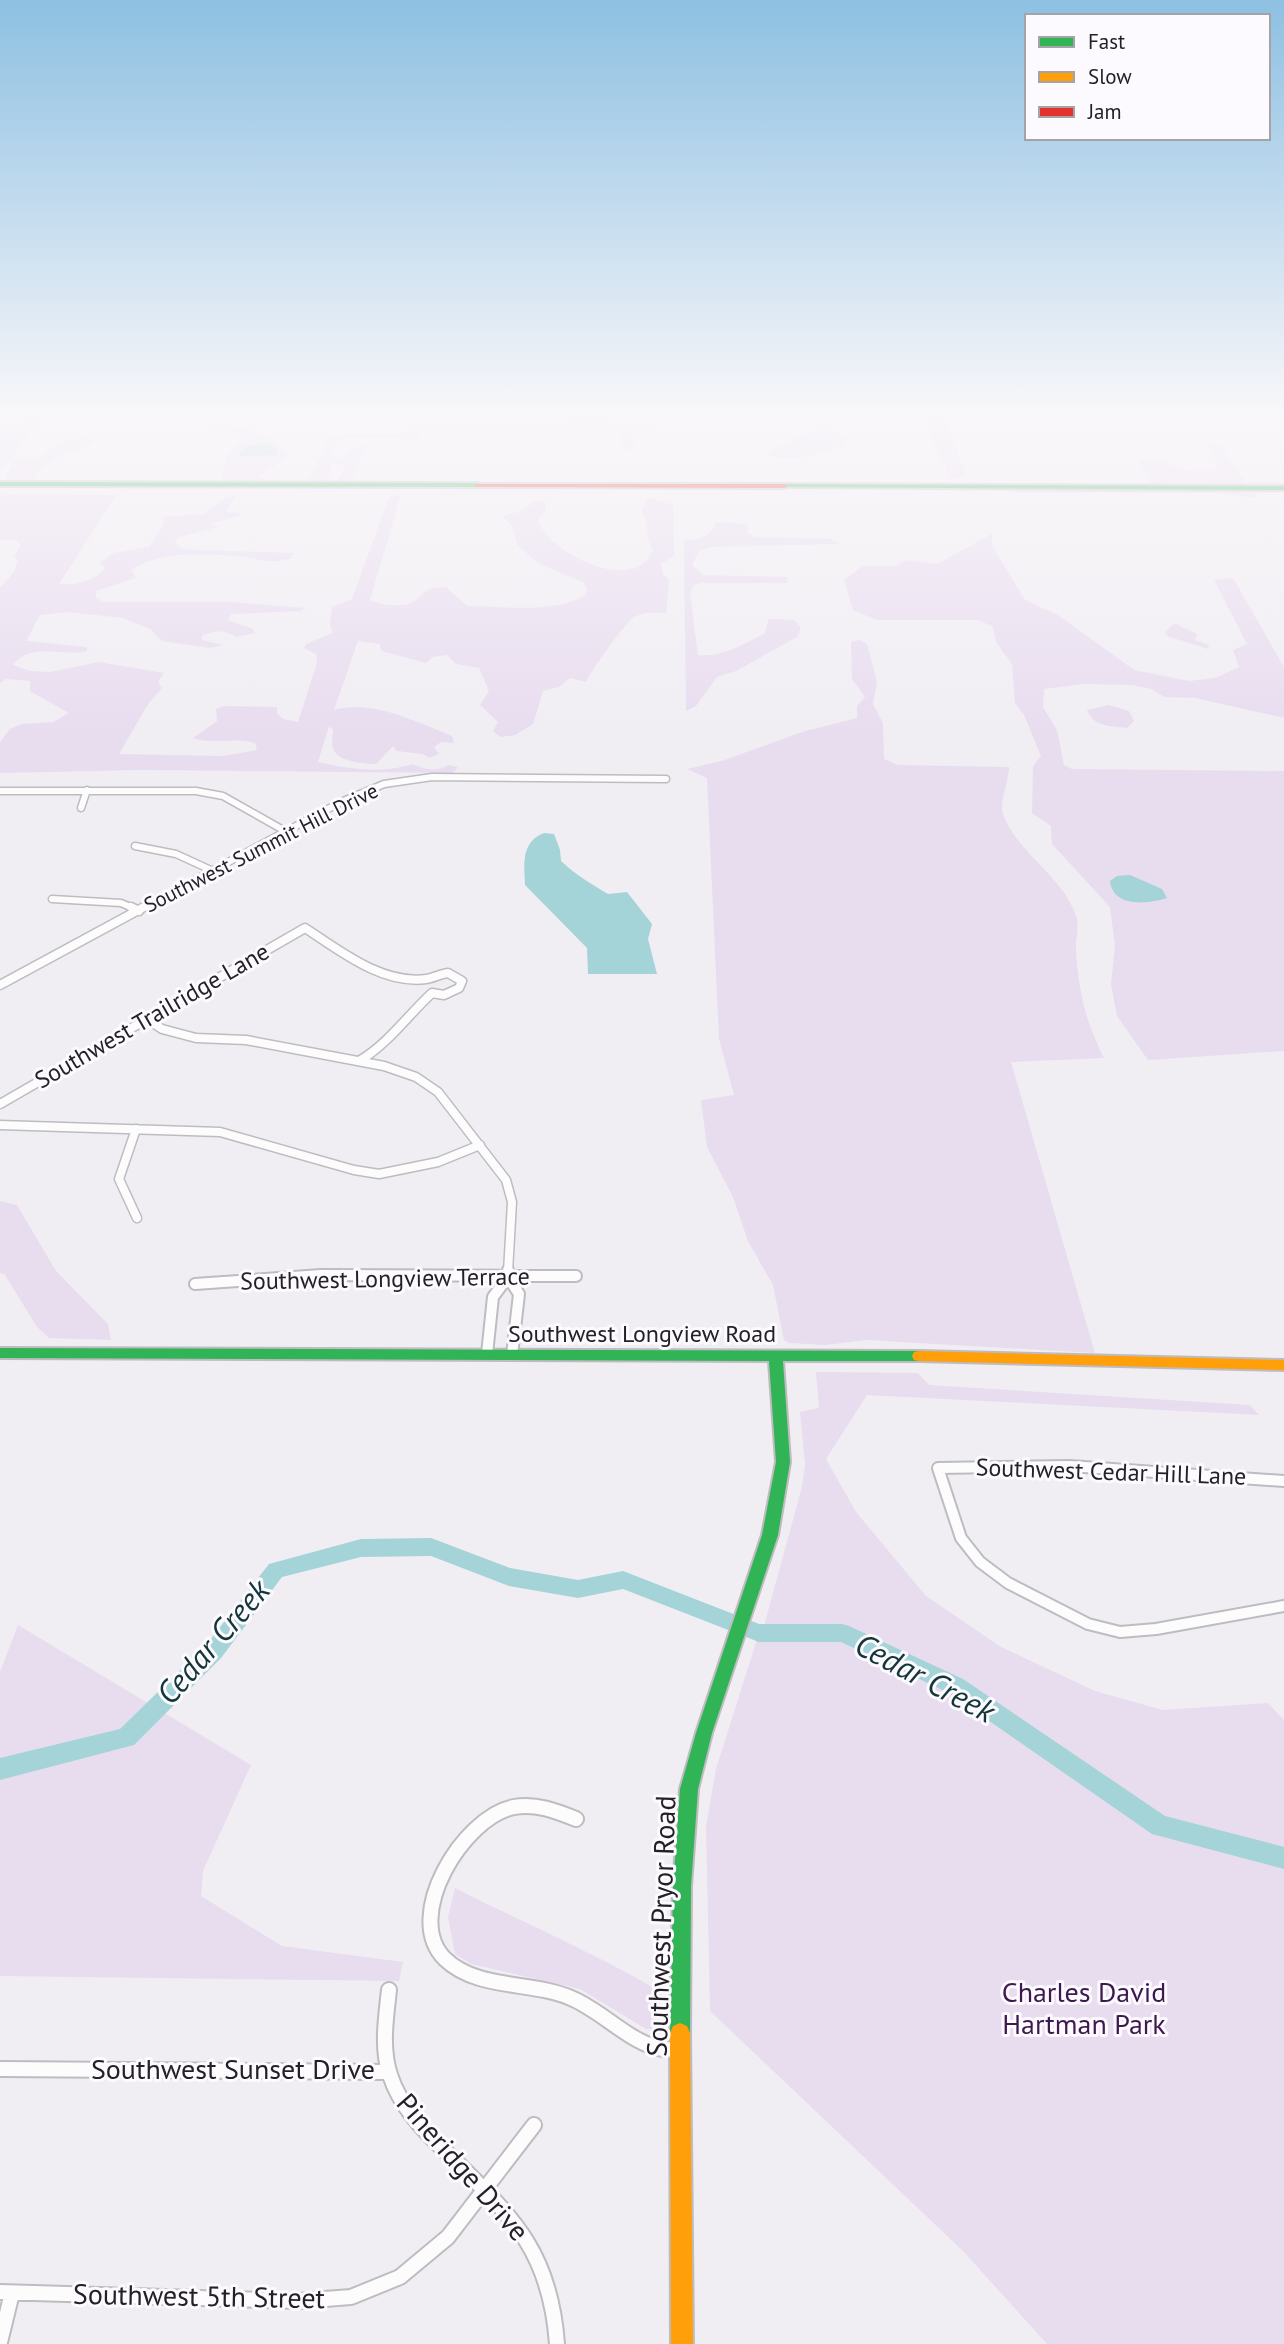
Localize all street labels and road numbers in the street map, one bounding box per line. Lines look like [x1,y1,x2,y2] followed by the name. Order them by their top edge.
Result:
[139,777,382,918] street label: Southwest Summit Hill Drive
[29,936,275,1095] street label: Southwest Trailridge Lane
[240,1260,530,1297] street label: Southwest Longview Terrace
[508,1318,776,1349] street label: Southwest Longview Road
[975,1451,1247,1492] street label: Southwest Cedar Hill Lane
[637,1795,684,2057] street label: Southwest Pryor Road
[91,2050,375,2087] street label: Southwest Sunset Drive
[389,2085,538,2248] street label: Pineridge Drive
[73,2275,326,2316] street label: Southwest 5th Street

